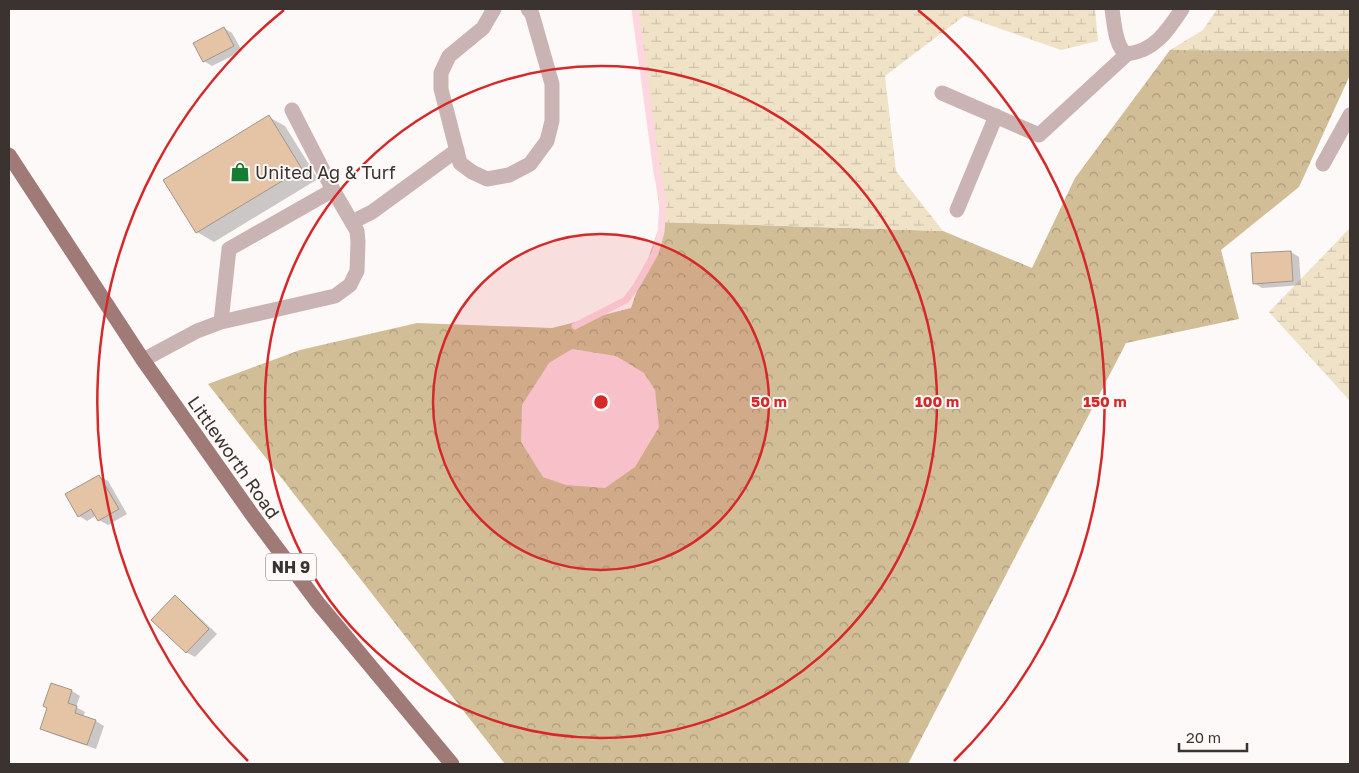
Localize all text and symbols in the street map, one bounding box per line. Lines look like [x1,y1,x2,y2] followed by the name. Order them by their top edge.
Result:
[229,161,251,183] shop icon: United Ag & Turf
[255,161,396,183] place label: United Ag & Turf
[184,391,284,523] street label: Littleworth Road
[751,392,787,410] text: 50 m
[915,392,959,410] text: 100 m
[1083,392,1127,410] text: 150 m
[592,393,610,411] centre of rings
[266,554,316,580] road number: NH 9
[1179,720,1246,752] scale bar
[1186,728,1221,746] text: 20 m

